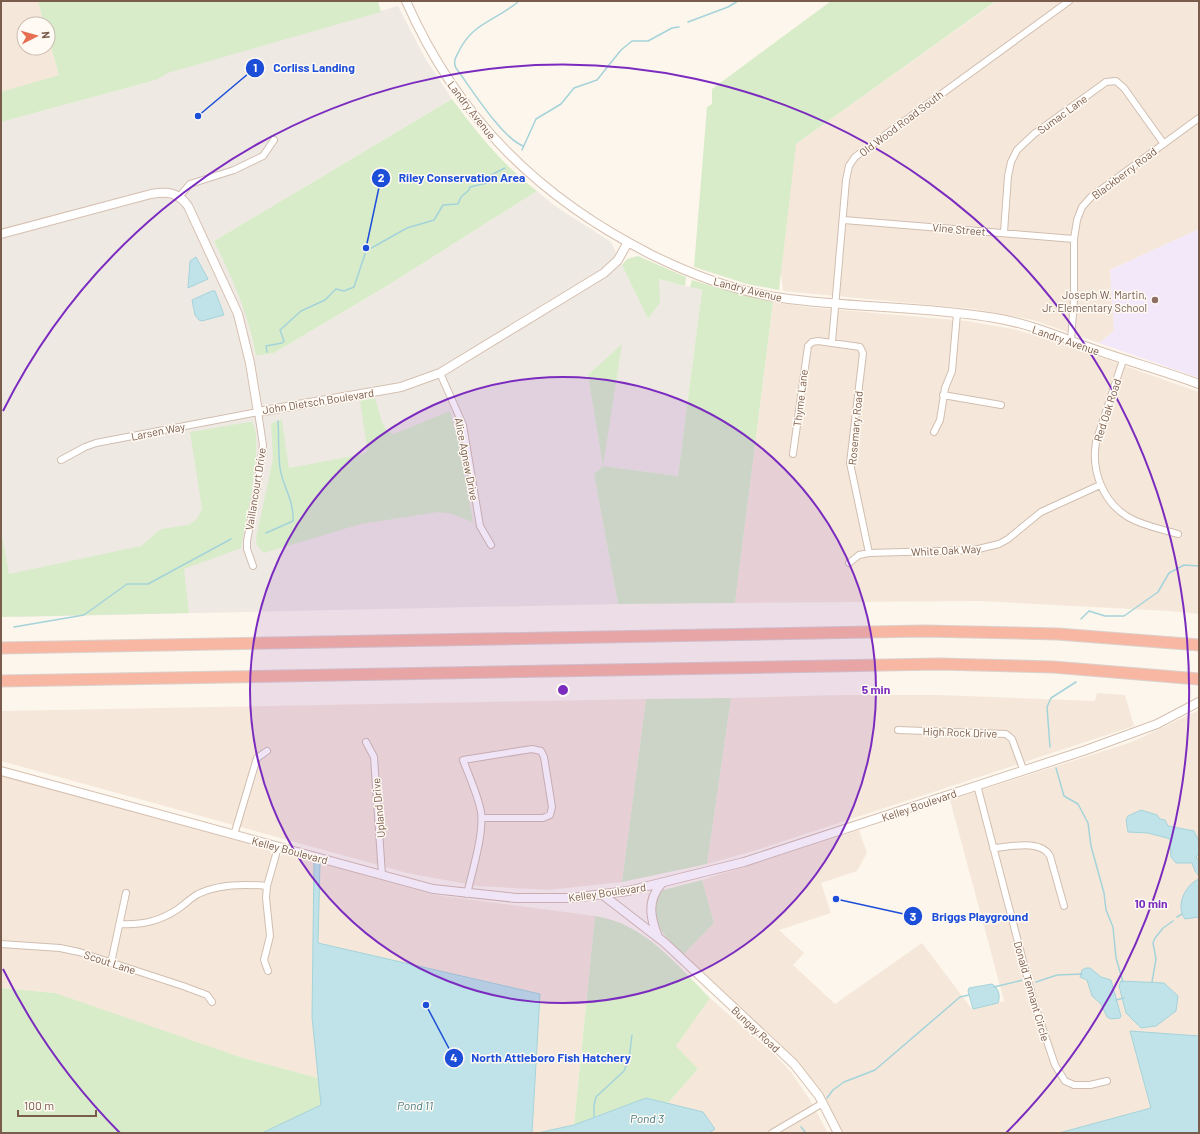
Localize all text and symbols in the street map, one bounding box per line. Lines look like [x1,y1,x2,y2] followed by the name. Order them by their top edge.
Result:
[16,16,56,56] north arrow
[40,31,53,39] text: N
[245,56,363,80] callout: Corliss Landing
[253,60,257,74] text: 1
[273,60,355,74] text: Corliss Landing
[445,78,499,142] street label: Landry Avenue
[856,87,946,159] street label: Old Wood Road South
[1034,91,1090,136] street label: Sumac Lane
[1089,144,1159,202] street label: Blackberry Road
[371,166,533,190] callout: Riley Conservation Area
[378,170,385,184] text: 2
[399,170,525,184] text: Riley Conservation Area
[932,220,986,238] street label: Vine Street
[712,274,784,304] street label: Landry Avenue
[1042,288,1147,314] place label: Joseph W. Martin, Jr. Elementary School
[1150,295,1160,305] marker: Joseph W. Martin, Jr. Elementary School
[1031,322,1101,358] street label: Landry Avenue
[790,368,810,427] street label: Thyme Lane
[1091,377,1123,443] street label: Red Oak Road
[261,386,375,416] street label: John Dietsch Boulevard
[845,390,865,466] street label: Rosemary Road
[453,416,481,502] street label: Alice Agnew Drive
[130,419,186,443] street label: Larsen Way
[242,447,268,531] street label: Vaillancourt Drive
[911,542,981,558] street label: White Oak Way
[862,682,890,696] text: 5 min
[556,683,570,697] centre of rings
[922,724,998,740] street label: High Rock Drive
[369,777,387,838] street label: Upland Drive
[880,786,958,824] street label: Kelley Boulevard
[251,834,329,866] street label: Kelley Boulevard
[567,880,647,904] street label: Kelley Boulevard
[1134,896,1168,910] text: 10 min
[903,904,1036,928] callout: Briggs Playground
[910,909,916,923] text: 3
[932,909,1028,923] text: Briggs Playground
[1011,939,1053,1043] street label: Donald Tennant Circle
[82,948,138,977] street label: Scout Lane
[729,1003,783,1055] street label: Bungay Road
[444,1046,639,1070] callout: North Attleboro Fish Hatchery
[450,1050,458,1064] text: 4
[471,1050,631,1064] text: North Attleboro Fish Hatchery
[18,1092,96,1118] scale bar
[24,1098,54,1112] text: 100 m
[397,1098,433,1112] water label: Pond 11
[630,1111,664,1125] water label: Pond 3

